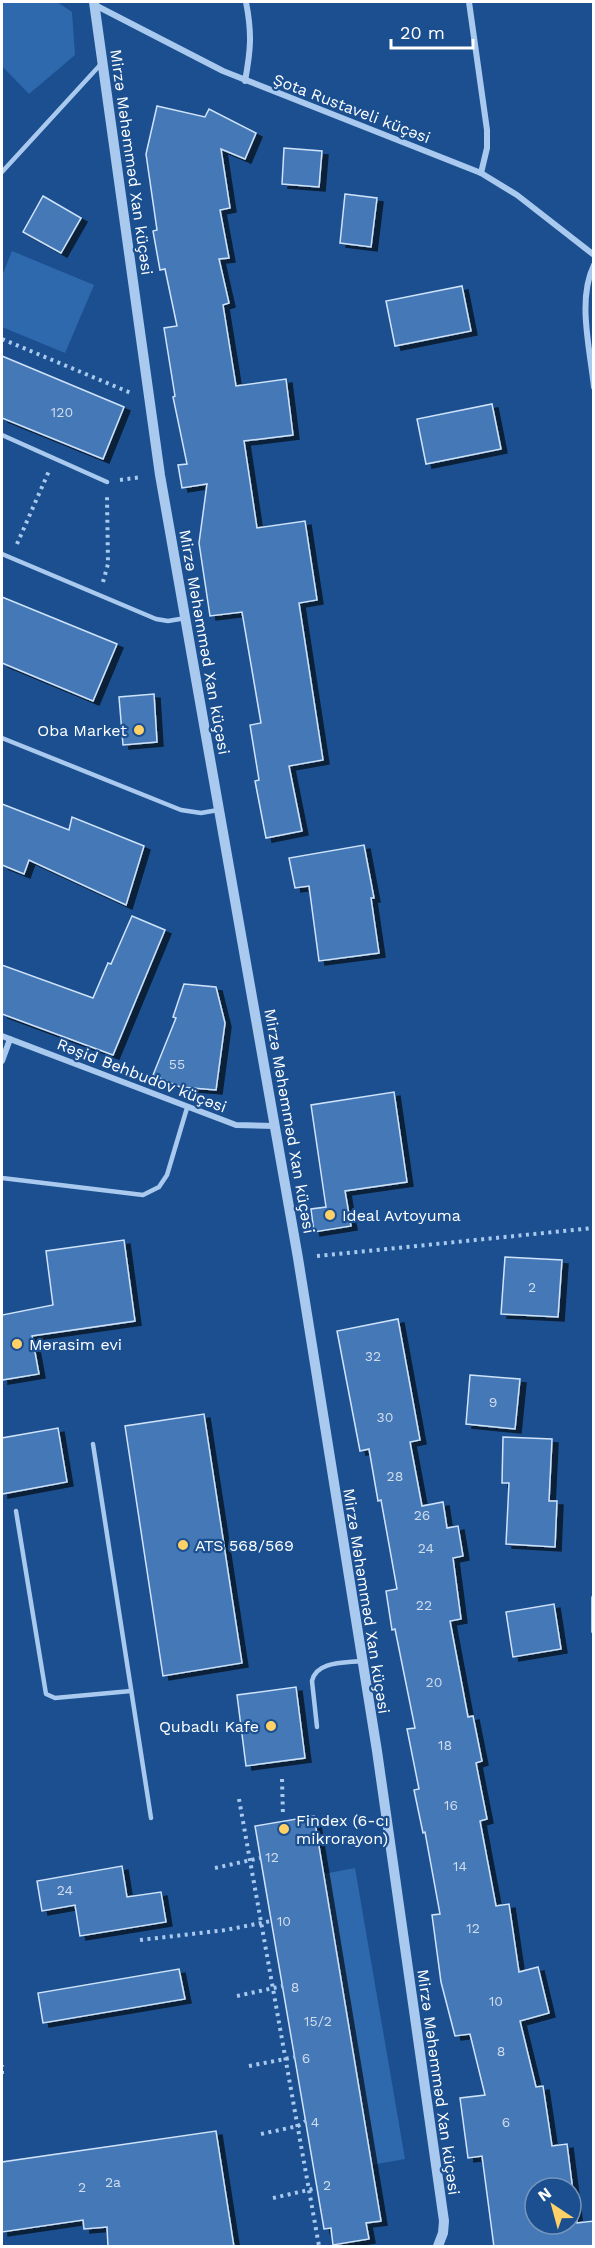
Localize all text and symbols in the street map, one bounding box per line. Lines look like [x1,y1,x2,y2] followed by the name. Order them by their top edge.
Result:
[391,12,474,50] scale bar
[400,22,445,43] text: 20 m
[106,48,157,276] street label: Mirzə Məhəmməd Xan küçəsi
[271,70,433,147] street label: Şota Rustaveli küçəsi
[51,404,73,420] house number: 120
[175,528,234,756] street label: Mirzə Məhəmməd Xan küçəsi
[37,721,127,740] place label: Oba Market
[132,723,146,737] marker: Oba Market
[260,1007,319,1235] street label: Mirzə Məhəmməd Xan küçəsi
[54,1034,229,1117] street label: Rəşid Behbudov küçəsi
[169,1056,185,1072] house number: 55
[342,1206,461,1225] place label: Ideal Avtoyuma
[323,1208,337,1222] marker: Ideal Avtoyuma
[528,1279,536,1295] house number: 2
[29,1335,122,1354] place label: Mərasim evi
[10,1337,24,1351] marker: Mərasim evi
[365,1348,381,1364] house number: 32
[489,1394,497,1410] house number: 9
[377,1409,393,1425] house number: 30
[387,1468,403,1484] house number: 28
[339,1487,394,1715] street label: Mirzə Məhəmməd Xan küçəsi
[414,1507,430,1523] house number: 26
[195,1536,294,1555] place label: ATS 568/569
[176,1538,190,1552] marker: ATS 568/569
[418,1540,434,1556] house number: 24
[416,1597,432,1613] house number: 22
[426,1674,442,1690] house number: 20
[159,1717,259,1736] place label: Qubadlı Kafe
[264,1719,278,1733] marker: Qubadlı Kafe
[438,1737,452,1753] house number: 18
[444,1797,458,1813] house number: 16
[296,1811,389,1848] place label: Findex (6-cı mikrorayon)
[277,1822,291,1836] marker: Findex (6-cı mikrorayon)
[265,1849,279,1865] house number: 12
[453,1858,467,1874] house number: 14
[57,1882,73,1898] house number: 24
[277,1913,291,1929] house number: 10
[466,1920,480,1936] house number: 12
[413,1968,464,2196] street label: Mirzə Məhəmməd Xan küçəsi
[291,1979,299,1995] house number: 8
[489,1993,503,2009] house number: 10
[304,2013,332,2029] house number: 15/2
[497,2043,505,2059] house number: 8
[302,2050,310,2066] house number: 6
[311,2114,319,2130] house number: 4
[502,2114,510,2130] house number: 6
[105,2174,121,2190] house number: 2a
[523,2176,583,2236] north arrow
[323,2177,331,2193] house number: 2
[78,2179,86,2195] house number: 2
[534,2183,555,2205] text: N

